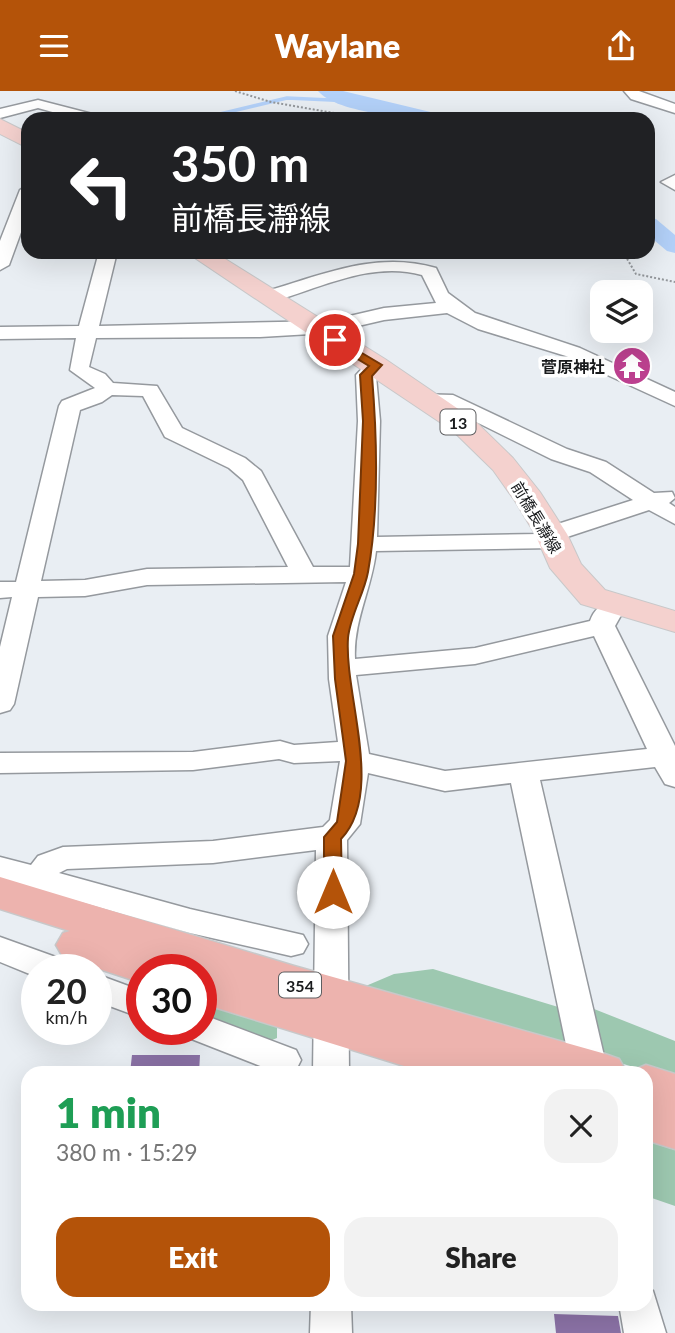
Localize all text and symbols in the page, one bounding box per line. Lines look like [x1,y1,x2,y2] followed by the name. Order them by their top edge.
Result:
[275,26,400,65] text: Waylane
[35,27,73,65] icon: menu
[602,27,640,65] icon: share
[171,134,309,192] text: 350 m
[56,140,147,231] icon: left
[171,198,331,237] text: 前橋長瀞線
[590,280,653,343] map controls
[590,280,653,343] button: layers
[305,310,365,370] pin
[316,321,354,359] icon: arrive
[611,345,653,387] temple icon: 菅原神社
[541,357,605,376] place label: 菅原神社
[440,409,476,435] road number: 13
[508,478,566,556] street label: 前橋長瀞線
[296,855,370,929] position arrow
[126,954,217,1045] speed limit sign: 30
[46,969,87,1011] text: 20
[279,972,321,997] road number: 354
[45,1006,88,1028] text: km/h
[56,1087,161,1137] text: 1 min
[544,1089,618,1163] button: close
[56,1138,198,1166] text: 380 m · 15:29
[56,1217,330,1297] button: Exit
[344,1217,618,1297] button: Share

